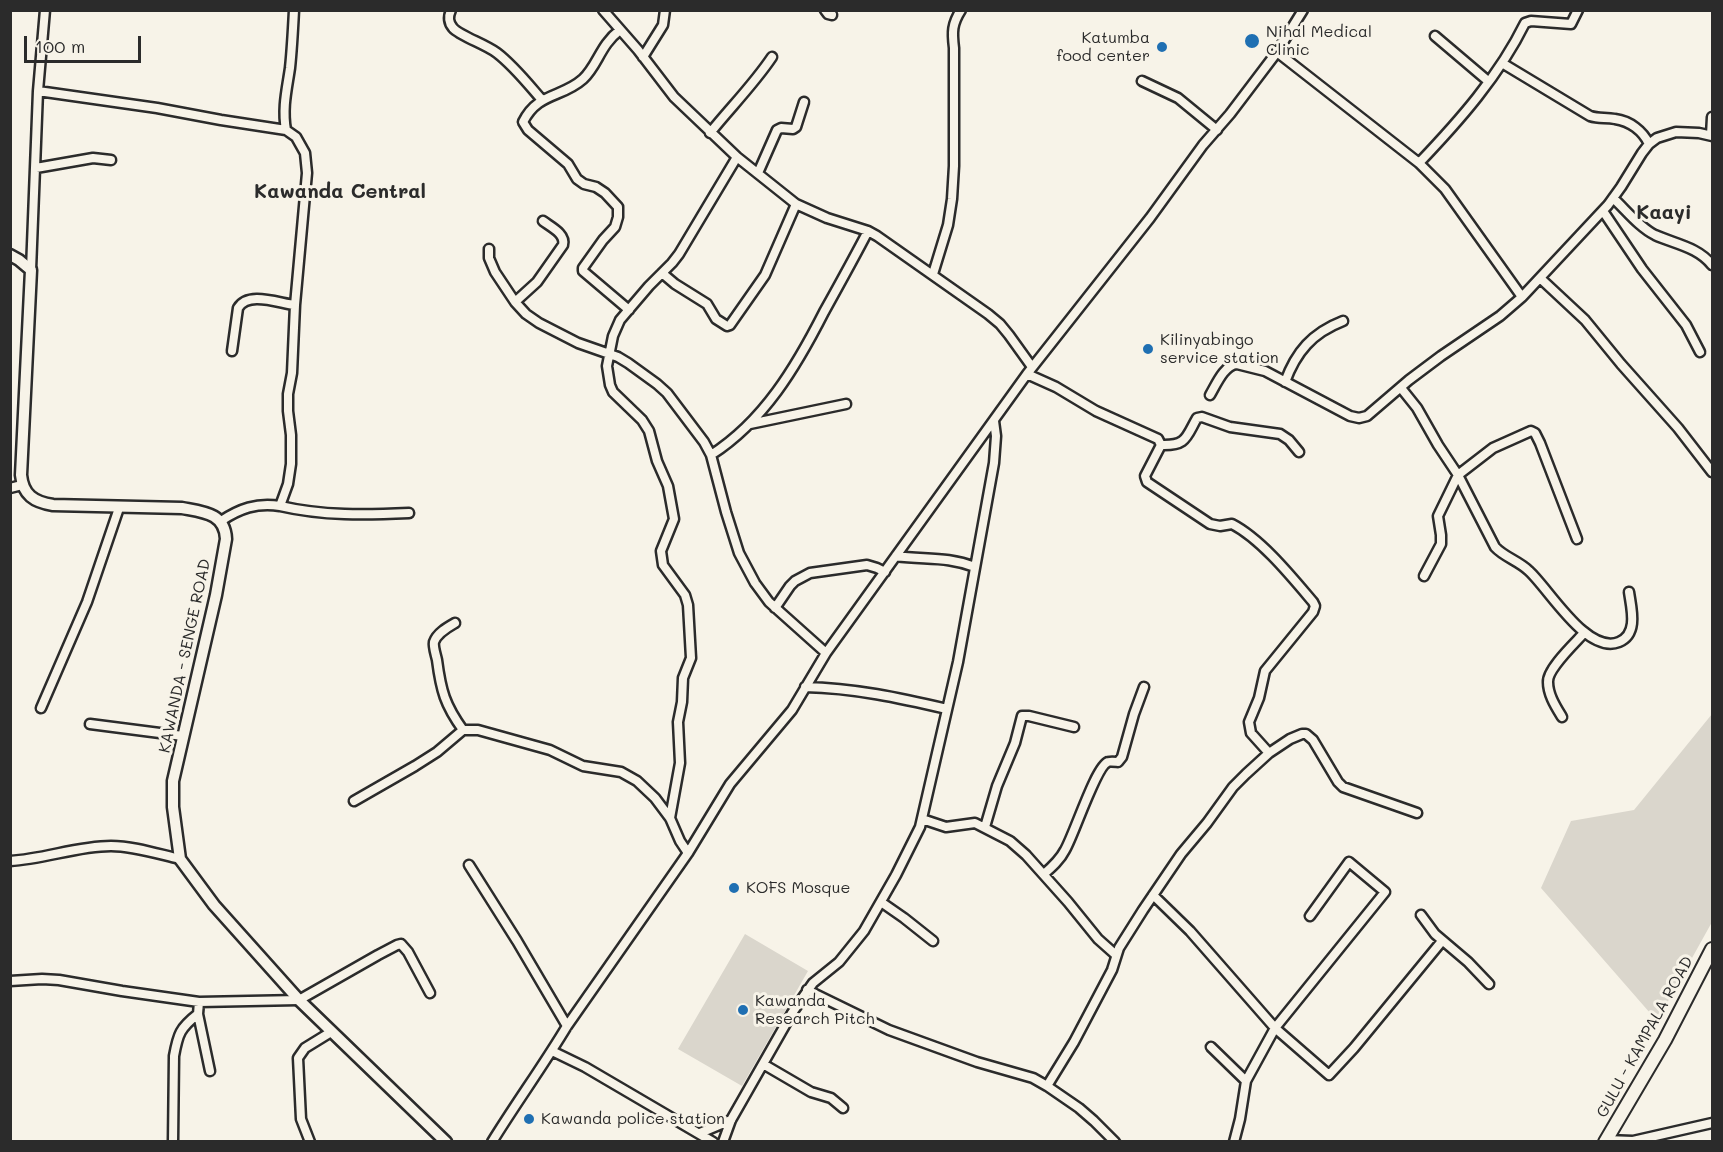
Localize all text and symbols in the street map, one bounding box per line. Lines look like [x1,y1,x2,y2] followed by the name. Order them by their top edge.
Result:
[1266,22,1372,60] place label: Nihal Medical Clinic
[27,24,144,62] scale bar
[1056,28,1150,66] place label: Katumba food center
[1243,32,1261,50] marker: Nihal Medical Clinic
[35,34,85,58] text: 100 m
[1155,40,1169,54] marker: Katumba food center
[254,180,426,204] district label: Kawanda Central
[1636,201,1692,225] district label: Kaayi
[1160,330,1279,368] place label: Kilinyabingo service station
[1141,342,1155,356] marker: Kilinyabingo service station
[155,557,215,755] street label: KAWANDA - SENGE ROAD
[746,878,850,898] place label: KOFS Mosque
[727,881,741,895] marker: KOFS Mosque
[1593,953,1697,1121] street label: GULU - KAMPALA ROAD
[755,991,875,1029] place label: Kawanda Research Pitch
[736,1003,750,1017] marker: Kawanda Research Pitch
[541,1109,725,1129] place label: Kawanda police station
[522,1112,536,1126] marker: Kawanda police station

